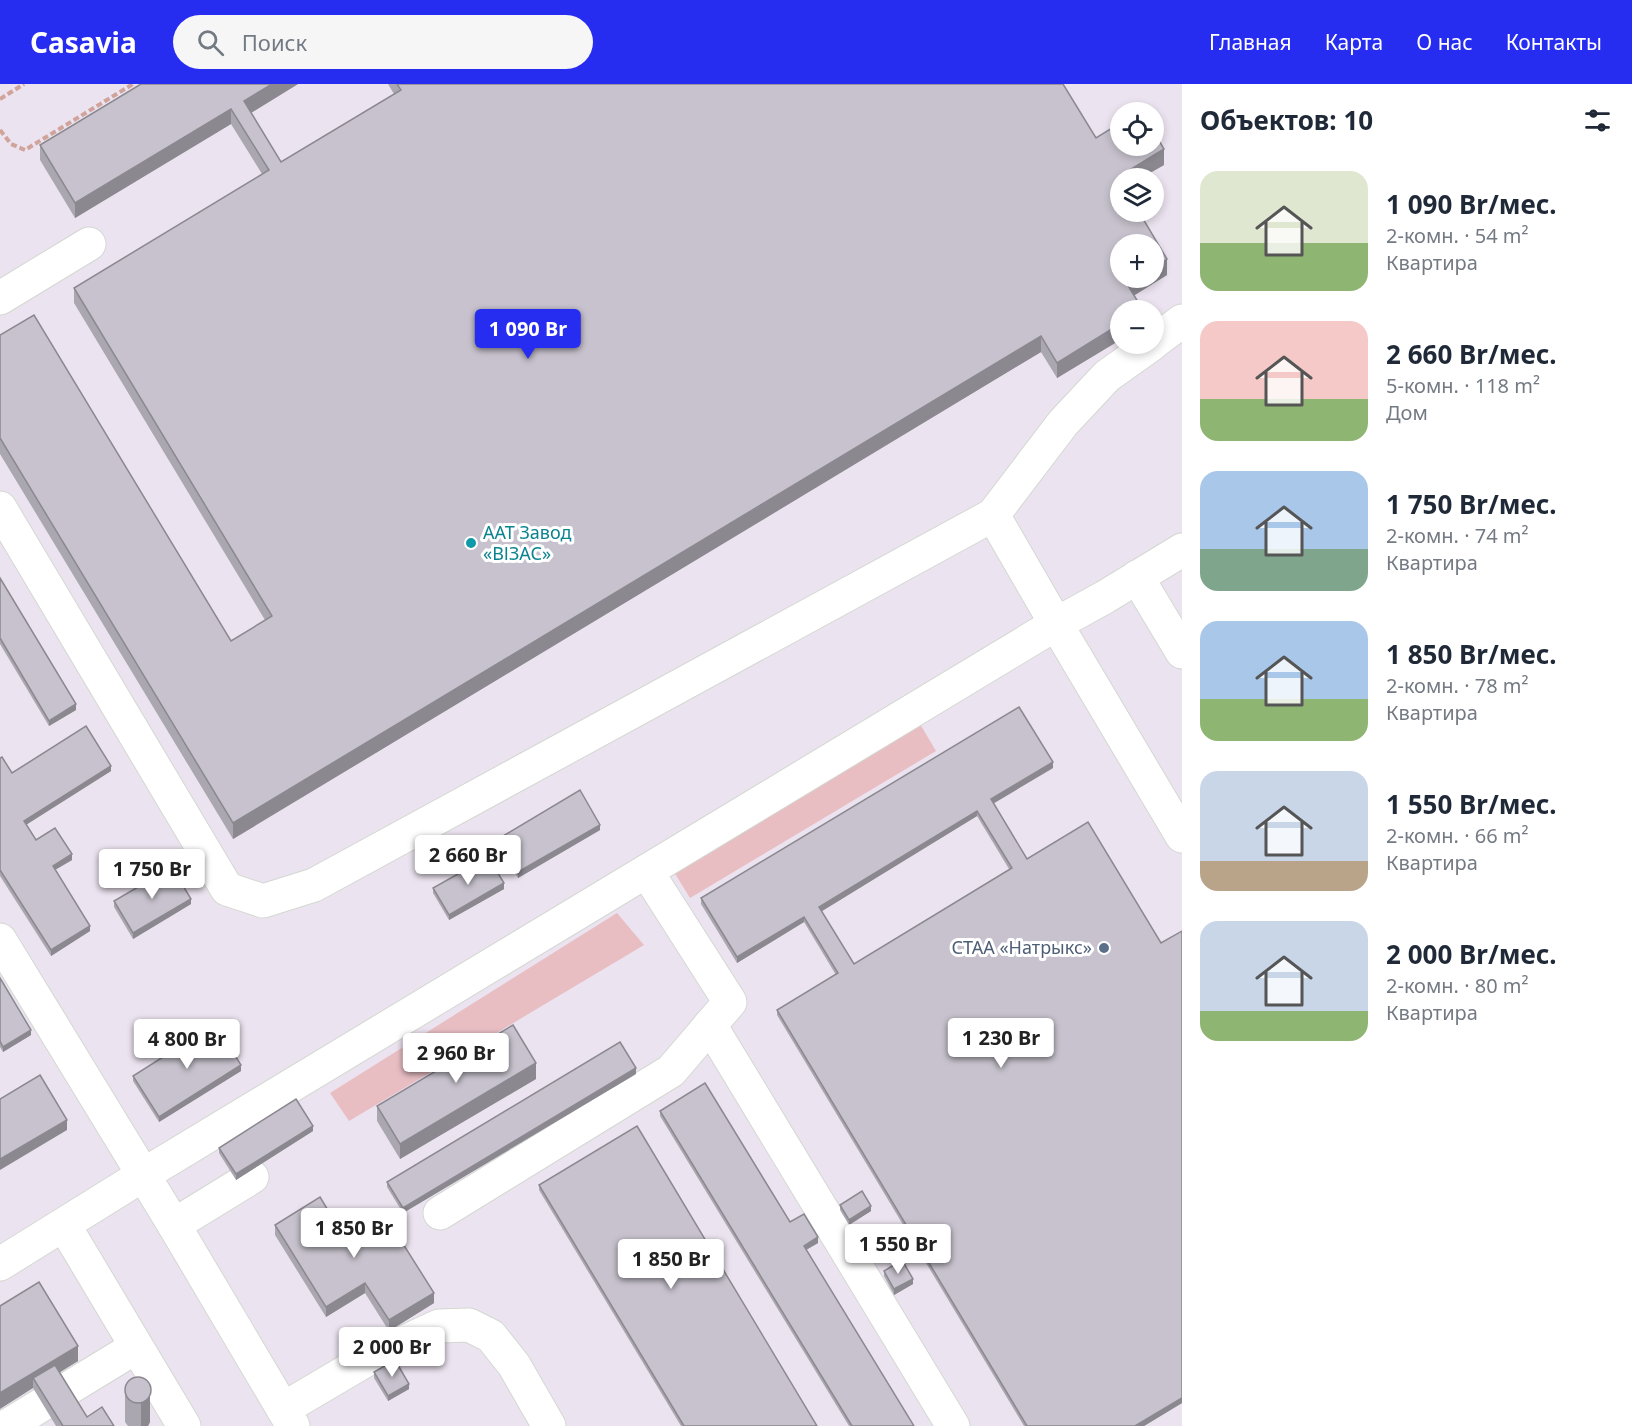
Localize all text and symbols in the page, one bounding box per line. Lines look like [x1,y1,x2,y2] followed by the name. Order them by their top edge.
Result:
[173,15,593,69] search box
[30,23,137,61] text: Casavia
[194,26,227,59] icon: search
[242,27,307,57] text: Поиск
[1209,28,1292,56] text: Главная
[1325,28,1383,56] text: Карта
[1416,28,1473,56] text: О нас
[1506,28,1602,56] text: Контакты
[1110,102,1164,354] map controls
[1110,102,1164,156] button: locate
[1200,102,1373,138] text: Объектов: 10
[1581,104,1614,137] icon: filters
[1110,168,1164,222] button: layers
[1386,186,1557,222] text: 1 090 Br/мес.
[1248,195,1320,267] icon: home
[1386,222,1529,249] text: 2-комн. · 54 m²
[1110,234,1164,288] button: +
[1386,249,1478,276] text: Квартира
[1110,300,1164,354] button: −
[466,309,590,360] pin: 1 090 Br
[489,315,567,342] text: 1 090 Br
[1386,336,1557,372] text: 2 660 Br/мес.
[1248,345,1320,417] icon: home
[1386,372,1540,399] text: 5-комн. · 118 m²
[1386,399,1428,426] text: Дом
[1386,486,1557,522] text: 1 750 Br/мес.
[1248,495,1320,567] icon: home
[483,520,571,565] place label: ААТ Завод «ВІЗАС»
[1386,522,1529,549] text: 2-комн. · 74 m²
[464,536,478,550] marker: ААТ Завод «ВІЗАС»
[1386,549,1478,576] text: Квартира
[1386,636,1557,672] text: 1 850 Br/мес.
[1248,645,1320,717] icon: home
[1386,672,1529,699] text: 2-комн. · 78 m²
[1386,699,1478,726] text: Квартира
[1386,786,1557,822] text: 1 550 Br/мес.
[1248,795,1320,867] icon: home
[1386,822,1529,849] text: 2-комн. · 66 m²
[406,835,530,886] pin: 2 660 Br
[429,841,507,868] text: 2 660 Br
[90,849,214,900] pin: 1 750 Br
[1386,849,1478,876] text: Квартира
[113,855,191,882] text: 1 750 Br
[952,935,1092,959] place label: СТАА «Натрыкс»
[1386,936,1557,972] text: 2 000 Br/мес.
[1097,941,1111,955] marker: СТАА «Натрыкс»
[1248,945,1320,1017] icon: home
[1386,972,1529,999] text: 2-комн. · 80 m²
[1386,999,1478,1026] text: Квартира
[939,1018,1063,1069] pin: 1 230 Br
[125,1019,249,1070] pin: 4 800 Br
[962,1024,1040,1051] text: 1 230 Br
[148,1025,226,1052] text: 4 800 Br
[394,1033,518,1084] pin: 2 960 Br
[417,1039,495,1066] text: 2 960 Br
[292,1208,416,1259] pin: 1 850 Br
[315,1214,393,1241] text: 1 850 Br
[836,1224,960,1275] pin: 1 550 Br
[859,1230,937,1257] text: 1 550 Br
[609,1239,733,1290] pin: 1 850 Br
[632,1245,710,1272] text: 1 850 Br
[330,1327,454,1378] pin: 2 000 Br
[353,1333,431,1360] text: 2 000 Br

